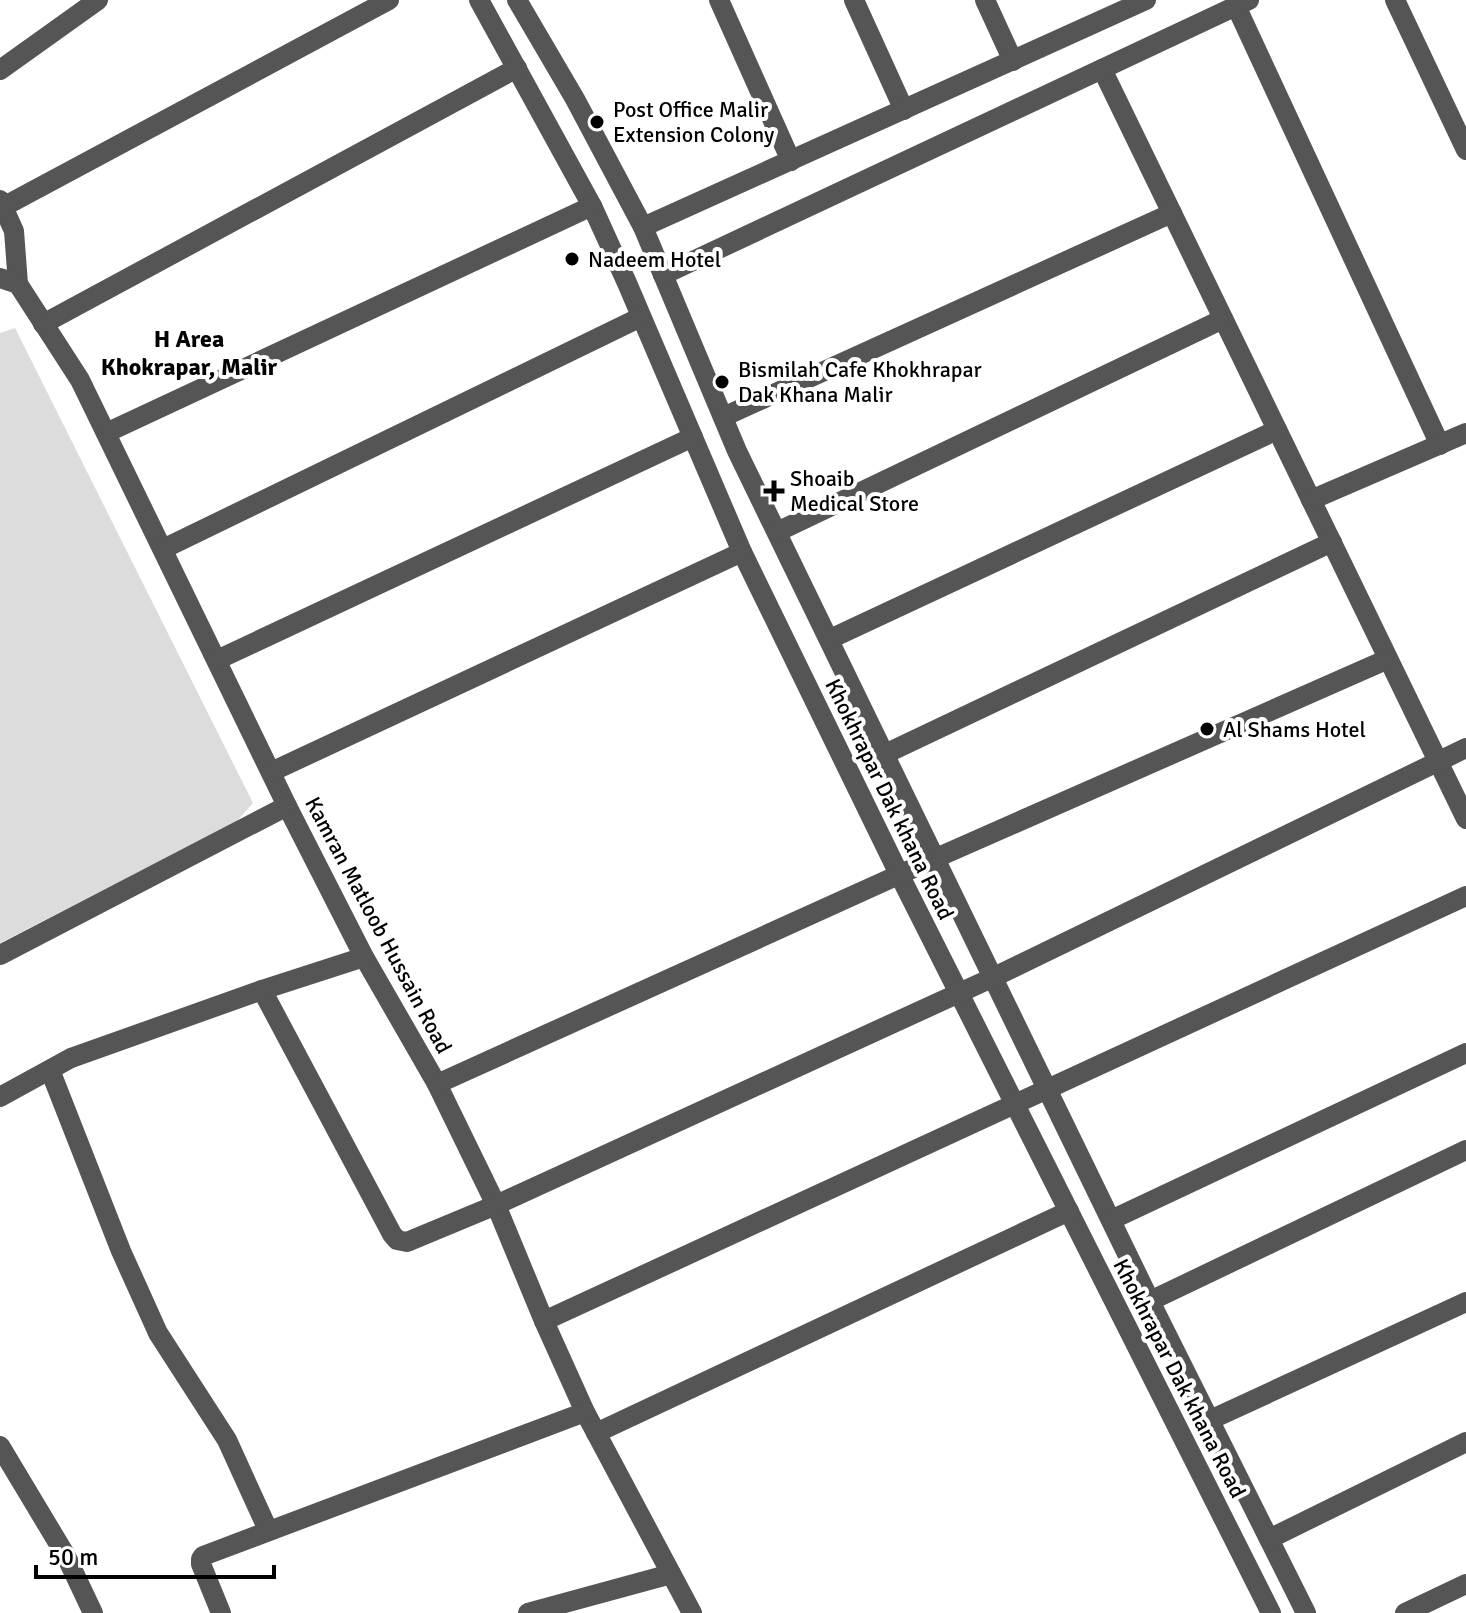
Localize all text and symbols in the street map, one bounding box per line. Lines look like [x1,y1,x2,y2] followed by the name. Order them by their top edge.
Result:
[613,96,775,148] place label: Post Office Malir Extension Colony
[588,113,606,131] marker: Post Office Malir Extension Colony
[588,246,721,273] place label: Nadeem Hotel
[563,250,581,268] marker: Nadeem Hotel
[101,324,278,382] district label: H Area Khokrapar, Malir
[738,356,982,408] place label: Bismilah Cafe Khokhrapar Dak Khana Malir
[713,373,731,391] marker: Bismilah Cafe Khokhrapar Dak Khana Malir
[790,465,919,517] place label: Shoaib Medical Store
[765,482,783,500] marker: Shoaib Medical Store
[819,674,960,924] street label: Khokhrapar Dak khana Road
[1223,716,1366,743] place label: Al Shams Hotel
[1198,720,1216,738] marker: Al Shams Hotel
[299,792,458,1058] street label: Kamran Matloob Hussain Road
[1107,1254,1252,1502] street label: Khokhrapar Dak khana Road
[36,1529,274,1579] scale bar
[48,1542,98,1572] text: 50 m

